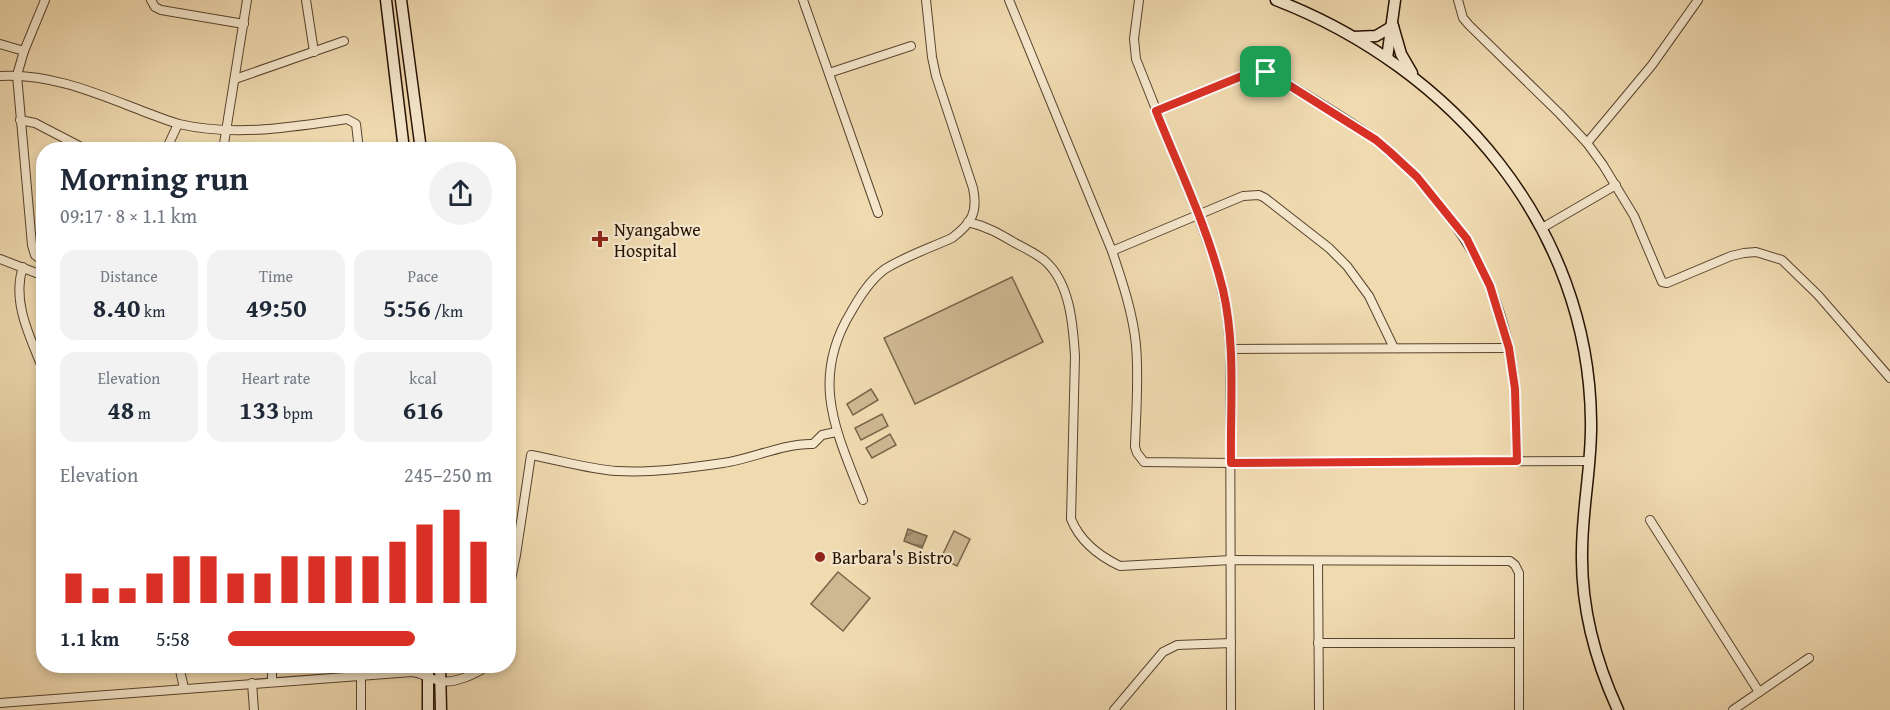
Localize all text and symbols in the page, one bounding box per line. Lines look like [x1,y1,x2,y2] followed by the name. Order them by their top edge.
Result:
[1240,46,1291,97] pin
[1249,55,1282,88] icon: arrive
[60,154,249,202] text: Morning run
[429,162,492,225] button: share
[60,201,197,230] text: 09:17 · 8 × 1.1 km
[614,216,701,264] place label: Nyangabwe Hospital
[591,230,609,248] marker: Nyangabwe Hospital
[100,264,158,288] text: Distance
[259,264,293,288] text: Time
[408,264,438,288] text: Pace
[93,288,141,327] text: 8.40
[245,288,307,327] text: 49:50
[383,288,431,327] text: 5:56
[141,299,165,323] text: km
[431,299,463,323] text: /km
[98,366,160,390] text: Elevation
[242,366,310,390] text: Heart rate
[409,366,437,390] text: kcal
[107,390,134,429] text: 48
[239,390,279,429] text: 133
[403,390,443,429] text: 616
[134,401,151,425] text: m
[279,401,313,425] text: bpm
[60,460,138,489] text: Elevation
[404,460,492,489] text: 245–250 m
[832,544,953,571] place label: Barbara's Bistro
[813,550,827,564] marker: Barbara's Bistro
[60,624,119,653] text: 1.1 km
[156,624,190,653] text: 5:58

